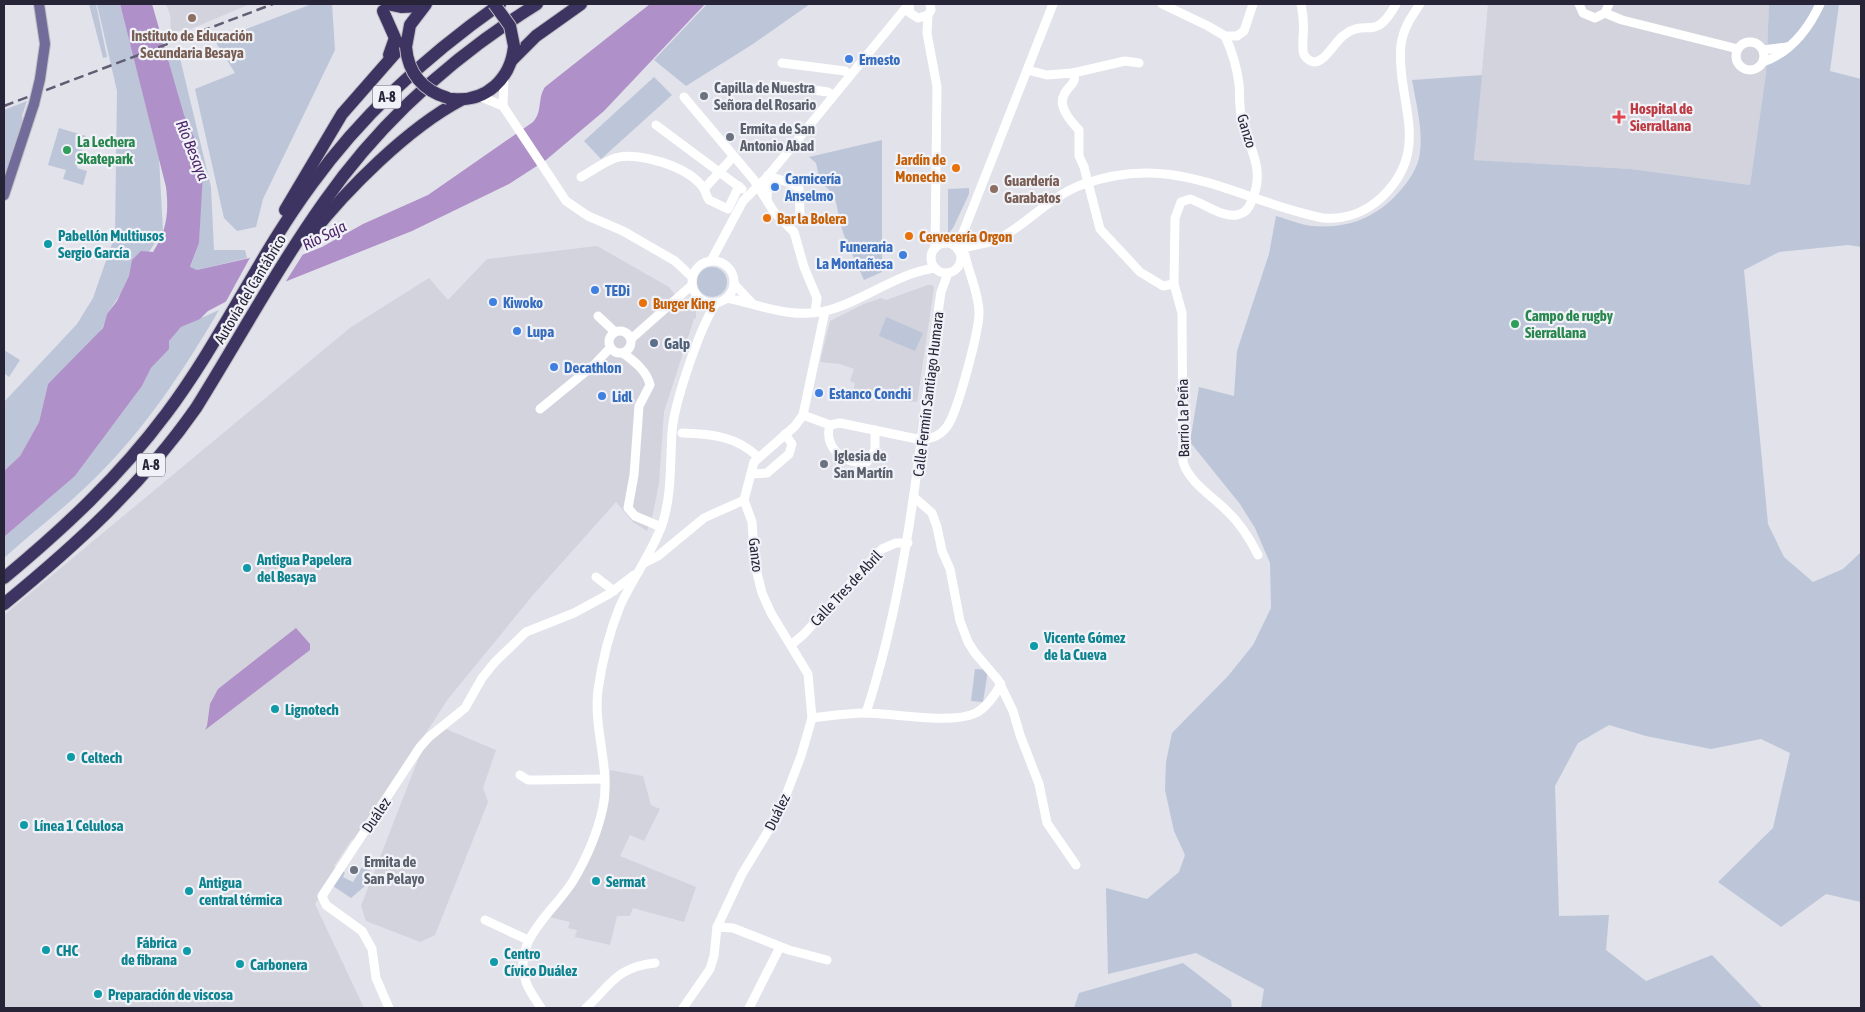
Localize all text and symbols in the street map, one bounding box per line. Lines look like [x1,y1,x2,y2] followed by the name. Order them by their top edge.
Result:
[186,12,198,24] marker: Instituto de Educación Secundaria Besaya
[131,27,253,61] place label: Instituto de Educación Secundaria Besaya
[859,51,900,68] place label: Ernesto
[843,53,855,65] marker: Ernesto
[714,79,816,113] place label: Capilla de Nuestra Señora del Rosario
[373,85,401,108] road number: A-8
[698,90,710,102] marker: Capilla de Nuestra Señora del Rosario
[1630,100,1693,134] place label: Hospital de Sierrallana
[1612,110,1626,124] marker: Hospital de Sierrallana
[1234,112,1260,150] street label: Ganzo
[172,117,213,184] water label: Río Besaya
[739,120,815,154] place label: Ermita de San Antonio Abad
[724,131,736,143] marker: Ermita de San Antonio Abad
[77,133,135,167] place label: La Lechera Skatepark
[61,144,73,156] marker: La Lechera Skatepark
[895,151,946,185] place label: Jardín de Moneche
[950,162,962,174] marker: Jardín de Moneche
[784,170,841,204] place label: Carnicería Anselmo
[1004,172,1061,206] place label: Guardería Garabatos
[769,181,781,193] marker: Carnicería Anselmo
[988,183,1000,195] marker: Guardería Garabatos
[777,210,846,227] place label: Bar la Bolera
[761,212,773,224] marker: Bar la Bolera
[299,216,350,255] water label: Río Saja
[58,227,165,261] place label: Pabellón Multiusos Sergio García
[919,228,1012,245] place label: Cervecería Orgon
[903,230,915,242] marker: Cervecería Orgon
[211,231,289,347] street label: Autovía del Cantábrico
[42,238,54,250] marker: Pabellón Multiusos Sergio García
[816,238,893,272] place label: Funeraria La Montañesa
[897,249,909,261] marker: Funeraria La Montañesa
[605,282,630,299] place label: TEDi
[589,284,601,296] marker: TEDi
[503,294,543,311] place label: Kiwoko
[653,295,716,312] place label: Burger King
[487,296,499,308] marker: Kiwoko
[637,297,649,309] marker: Burger King
[1525,307,1614,341] place label: Campo de rugby Sierrallana
[909,310,947,478] street label: Calle Fermín Santiago Humara
[1509,318,1521,330] marker: Campo de rugby Sierrallana
[527,323,554,340] place label: Lupa
[511,325,523,337] marker: Lupa
[664,335,690,352] place label: Galp
[648,337,660,349] marker: Galp
[564,359,621,376] place label: Decathlon
[548,361,560,373] marker: Decathlon
[1174,379,1192,457] street label: Barrio La Peña
[829,385,911,402] place label: Estanco Conchi
[813,387,825,399] marker: Estanco Conchi
[612,388,633,405] place label: Lidl
[596,390,608,402] marker: Lidl
[834,447,893,481] place label: Iglesia de San Martín
[137,454,165,476] road number: A-8
[818,458,830,470] marker: Iglesia de San Martín
[745,537,767,573] street label: Ganzo
[807,547,885,629] street label: Calle Tres de Abril
[256,551,352,585] place label: Antigua Papelera del Besaya
[241,562,253,574] marker: Antigua Papelera del Besaya
[1043,629,1126,663] place label: Vicente Gómez de la Cueva
[1028,640,1040,652] marker: Vicente Gómez de la Cueva
[285,701,339,718] place label: Lignotech
[269,703,281,715] marker: Lignotech
[81,749,122,766] place label: Celtech
[65,751,77,763] marker: Celtech
[761,790,793,833] street label: Duález
[358,794,394,836] street label: Duález
[34,817,123,834] place label: Línea 1 Celulosa
[18,819,30,831] marker: Línea 1 Celulosa
[364,853,425,887] place label: Ermita de San Pelayo
[348,864,360,876] marker: Ermita de San Pelayo
[606,873,646,890] place label: Sermat
[198,874,282,908] place label: Antigua central térmica
[590,875,602,887] marker: Sermat
[183,885,195,897] marker: Antigua central térmica
[121,934,177,968] place label: Fábrica de fibrana
[56,942,78,959] place label: CHC
[40,944,52,956] marker: CHC
[181,945,193,957] marker: Fábrica de fibrana
[504,945,578,979] place label: Centro Cívico Duález
[250,956,308,973] place label: Carbonera
[488,956,500,968] marker: Centro Cívico Duález
[234,958,246,970] marker: Carbonera
[108,986,233,1003] place label: Preparación de viscosa
[92,988,104,1000] marker: Preparación de viscosa

